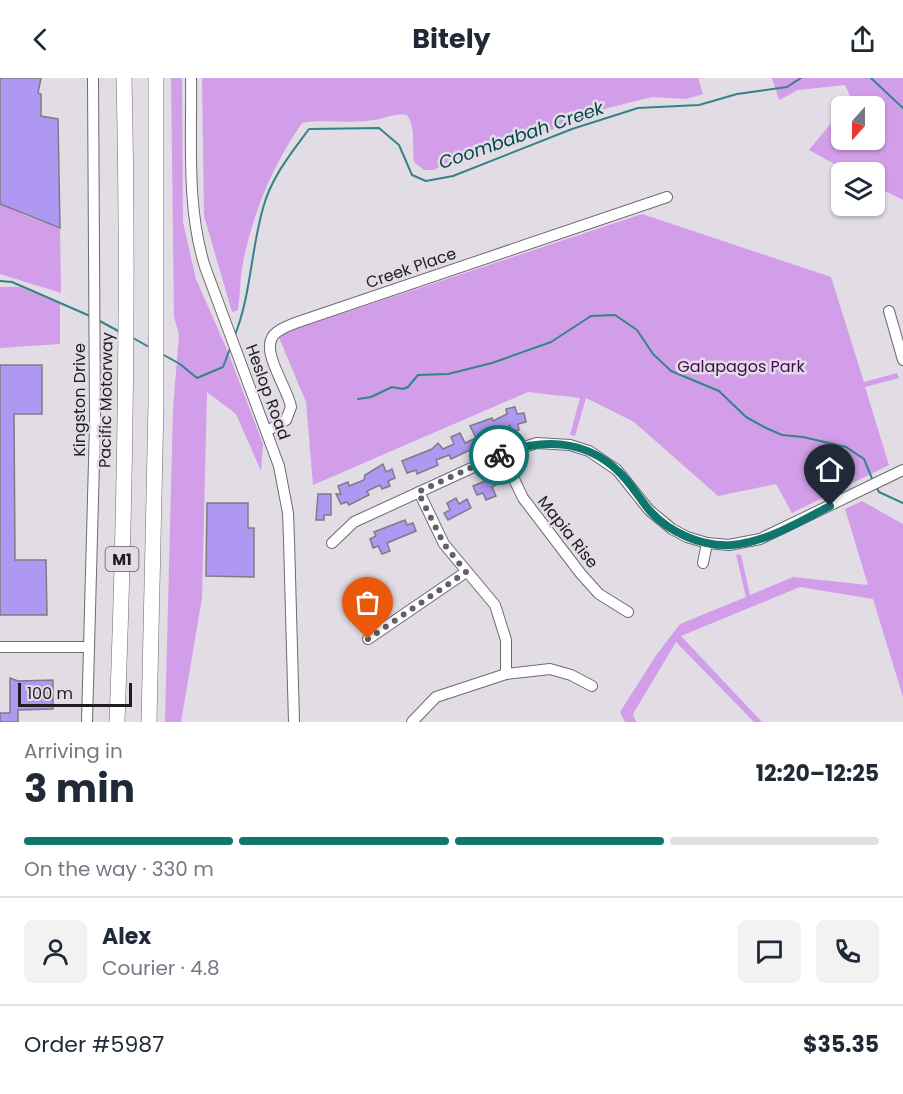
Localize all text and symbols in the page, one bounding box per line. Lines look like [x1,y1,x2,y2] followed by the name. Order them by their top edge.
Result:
[412,20,491,57] text: Bitely
[24,23,57,56] icon: back
[846,23,879,56] icon: share
[435,95,608,175] water label: Coombabah Creek
[831,96,885,150] north arrow
[831,96,885,216] map controls
[831,162,885,216] button: layers
[363,242,459,294] street label: Creek Place
[93,332,119,468] street label: Pacific Motorway
[240,341,296,443] street label: Heslop Road
[68,343,91,457] street label: Kingston Drive
[677,355,806,378] park label: Galapagos Park
[469,425,529,485] courier
[483,439,516,472] icon: bike
[804,444,855,506] pin
[813,453,846,486] icon: home
[532,491,604,573] street label: Mapia Rise
[106,547,138,571] road number: M1
[342,577,393,639] pin
[351,586,384,619] icon: bag
[18,680,132,708] scale bar
[27,682,73,705] text: 100 m
[24,737,123,765] text: Arriving in
[756,758,879,789] text: 12:20–12:25
[24,761,135,816] text: 3 min
[24,855,214,883] text: On the way · 330 m
[24,920,87,983] button: person
[738,920,801,983] button: chat
[816,920,879,983] button: phone
[102,921,151,952] text: Alex
[102,954,220,982] text: Courier · 4.8
[24,1029,164,1060] text: Order #5987
[803,1029,879,1060] text: $35.35

